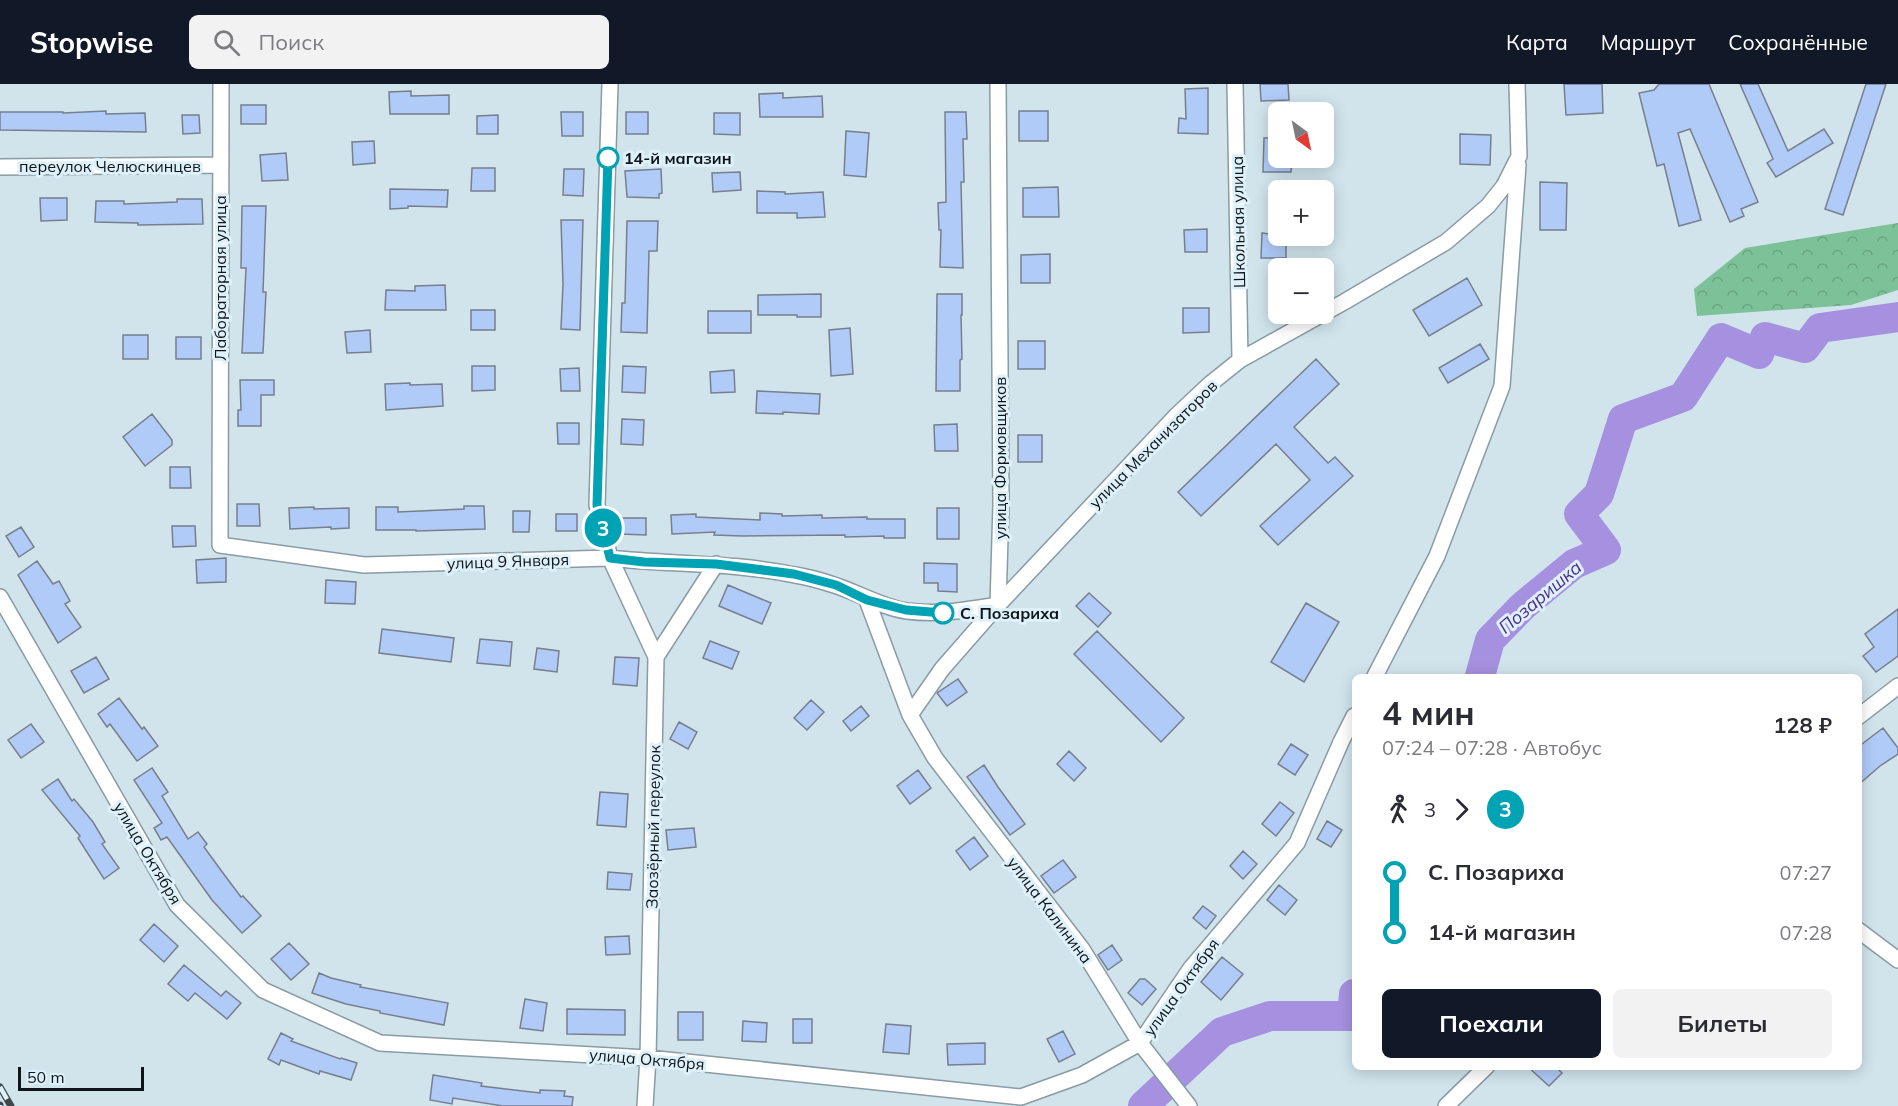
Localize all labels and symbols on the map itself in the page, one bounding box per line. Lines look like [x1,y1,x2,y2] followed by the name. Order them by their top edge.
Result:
[1268,102,1334,168] north arrow
[597,147,619,169] marker: 14-й магазин
[624,148,732,168] place label: 14-й магазин
[19,156,201,176] street label: переулок Челюскинцев
[1227,156,1249,288] street label: Школьная улица
[210,195,230,361] street label: Лабораторная улица
[1085,376,1221,512] street label: улица Механизаторов
[990,377,1010,539] street label: улица Формовщиков
[584,508,622,548] line badge: 3
[446,549,570,573] street label: улица 9 Января
[1494,556,1586,638] water label: Позаришка
[932,602,954,624] marker: С. Позариха
[960,603,1059,623] place label: С. Позариха
[642,745,664,909] street label: Заозёрный переулок
[110,798,186,908] street label: улица Октября
[1003,853,1097,967] street label: улица Калинина
[1139,934,1223,1040] street label: улица Октября
[589,1044,705,1074] street label: улица Октября
[18,1064,144,1092] scale bar

